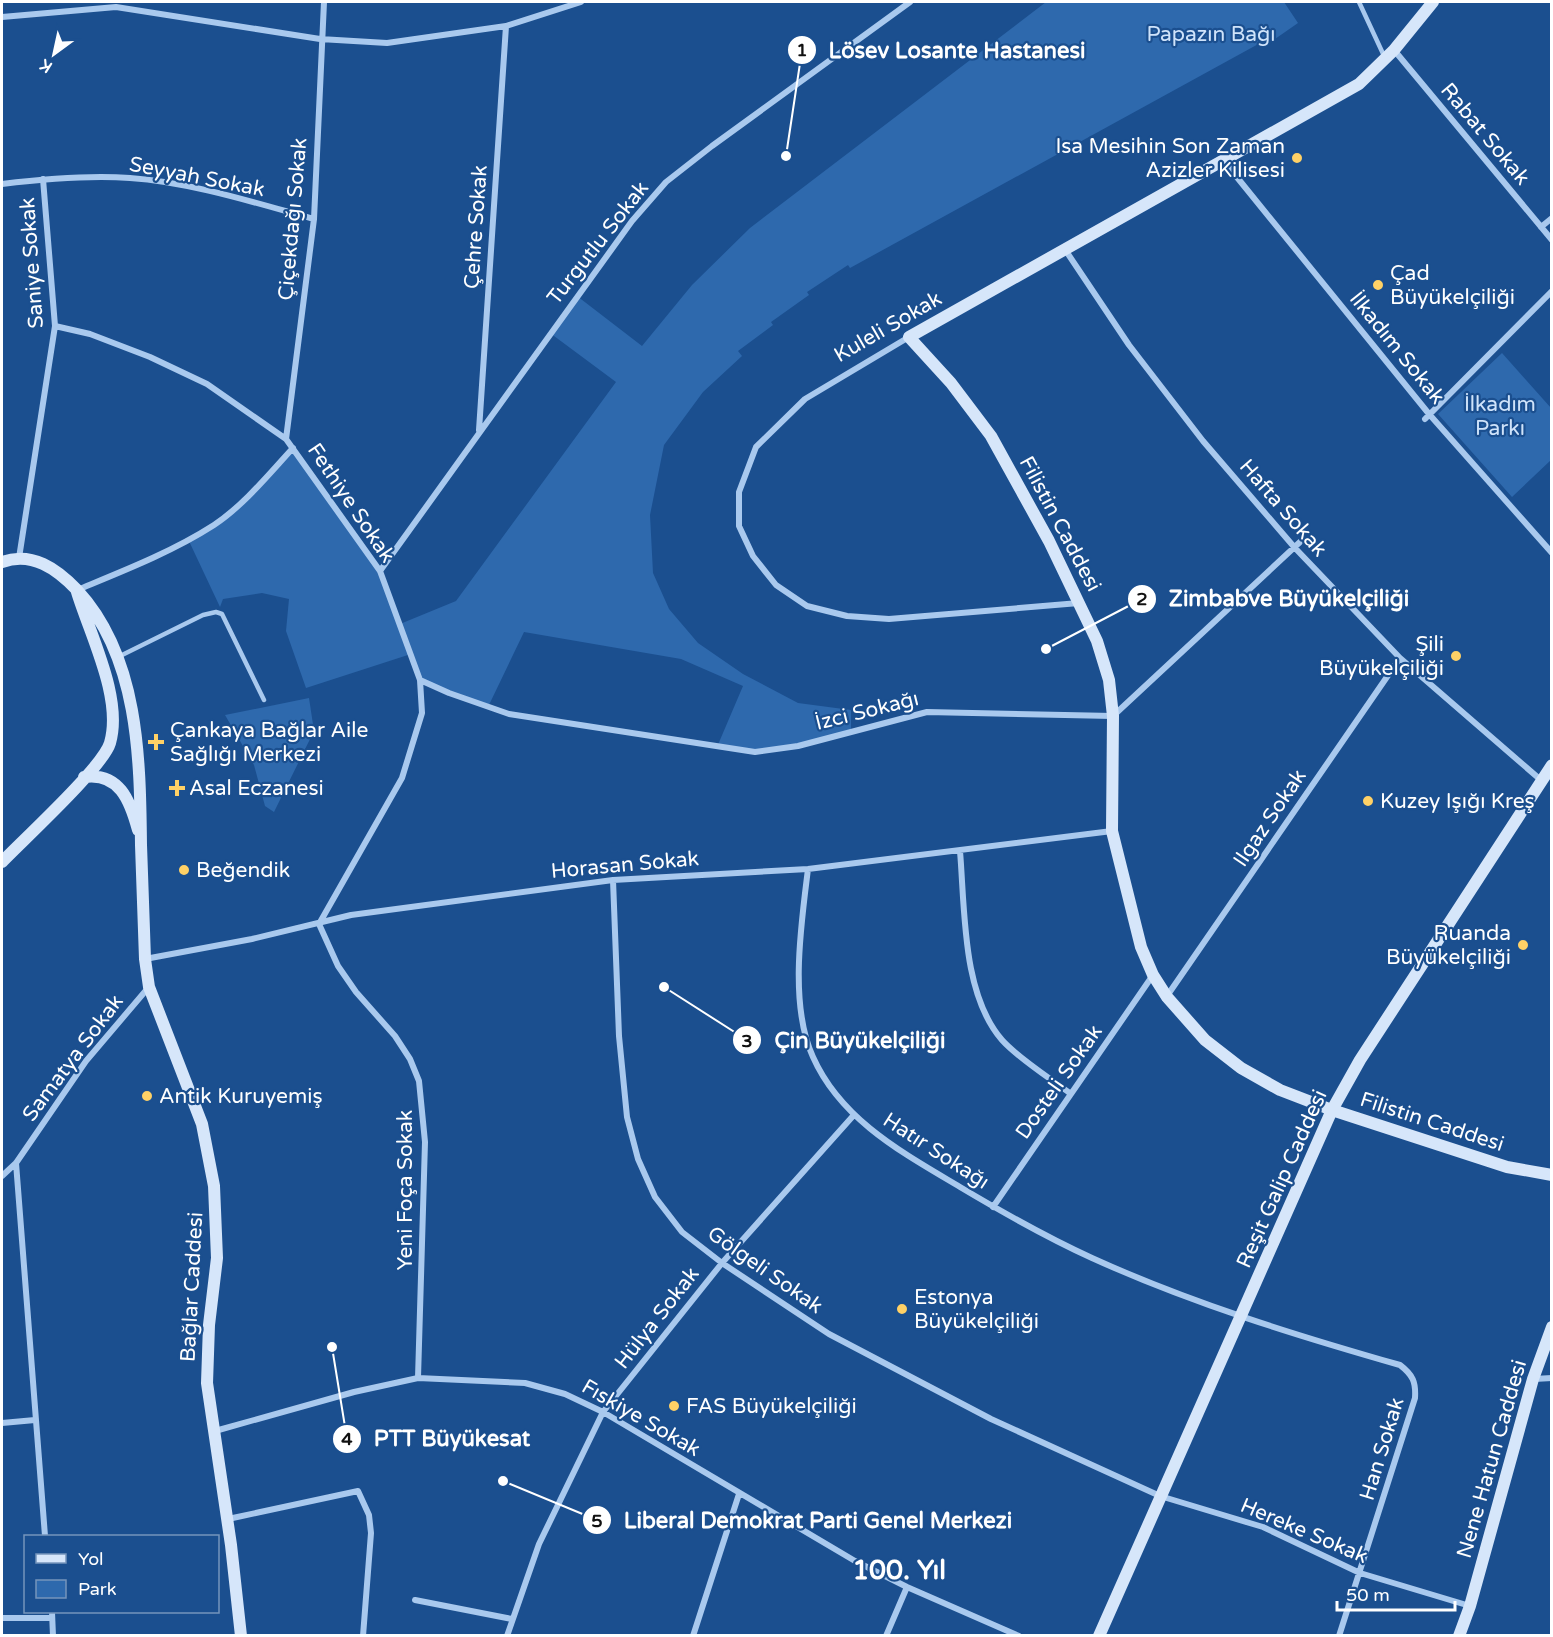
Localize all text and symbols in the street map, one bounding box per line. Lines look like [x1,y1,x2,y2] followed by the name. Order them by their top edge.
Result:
[1146,22,1276,47] park label: Papazın Bağı
[24,24,84,84] north arrow
[787,30,1098,70] callout: Lösev Losante Hastanesi
[829,38,1085,64] text: Lösev Losante Hastanesi
[796,39,808,61] text: 1
[36,54,56,77] text: K
[1435,78,1535,190] street label: Rabat Sokak
[1055,134,1285,183] place label: Isa Mesihin Son Zaman Azizler Kilisesi
[273,137,313,301] street label: Çiçekdağı Sokak
[1290,151,1304,165] marker: Isa Mesihin Son Zaman Azizler Kilisesi
[127,152,267,202] street label: Seyyah Sokak
[459,164,493,290] street label: Çehre Sokak
[542,176,654,310] street label: Turgutlu Sokak
[15,197,49,329] street label: Saniye Sokak
[1390,261,1515,310] place label: Çad Büyükelçiliği
[1371,278,1385,292] marker: Çad Büyükelçiliği
[830,286,946,368] street label: Kuleli Sokak
[1344,287,1450,409] street label: İlkadım Sokak
[1464,392,1536,441] park label: İlkadım Parkı
[302,439,400,567] street label: Fethiye Sokak
[1014,452,1106,596] street label: Filistin Caddesi
[1234,454,1332,562] street label: Hafta Sokak
[1127,579,1421,619] callout: Zimbabve Büyükelçiliği
[1169,586,1409,612] text: Zimbabve Büyükelçiliği
[1136,588,1148,610] text: 2
[1319,632,1444,681] place label: Şili Büyükelçiliği
[1449,649,1463,663] marker: Şili Büyükelçiliği
[813,686,921,736] street label: İzci Sokağı
[170,718,369,767] place label: Çankaya Bağlar Aile Sağlığı Merkezi
[147,733,165,751] marker: Çankaya Bağlar Aile Sağlığı Merkezi
[1228,765,1312,871] street label: Ilgaz Sokak
[189,776,324,801] place label: Asal Eczanesi
[170,781,184,795] marker: Asal Eczanesi
[1380,789,1535,814] place label: Kuzey Işığı Kreş
[1361,794,1375,808] marker: Kuzey Işığı Kreş
[550,846,700,884] street label: Horasan Sokak
[196,858,290,883] place label: Beğendik
[177,863,191,877] marker: Beğendik
[1386,921,1511,970] place label: Ruanda Büyükelçiliği
[1516,938,1530,952] marker: Ruanda Büyükelçiliği
[17,990,129,1126] street label: Samatya Sokak
[732,1020,957,1060] callout: Çin Büyükelçiliği
[1010,1020,1108,1144] street label: Dosteli Sokak
[775,1028,945,1054] text: Çin Büyükelçiliği
[741,1030,753,1052] text: 3
[159,1084,323,1109] place label: Antik Kuruyemiş
[1231,1086,1333,1272] street label: Reşit Galip Caddesi
[1357,1087,1507,1157] street label: Filistin Caddesi
[140,1089,154,1103] marker: Antik Kuruyemiş
[878,1107,994,1195] street label: Hatır Sokağı
[393,1110,418,1270] street label: Yeni Foça Sokak
[176,1211,208,1363] street label: Bağlar Caddesi
[702,1221,828,1319] street label: Gölgeli Sokak
[610,1262,704,1374] street label: Hülya Sokak
[914,1285,1039,1334] place label: Estonya Büyükelçiliği
[895,1302,909,1316] marker: Estonya Büyükelçiliği
[1452,1357,1532,1561] street label: Nene Hatun Caddesi
[577,1374,705,1462] street label: Fıskiye Sokak
[686,1394,857,1419] place label: FAS Büyükelçiliği
[1355,1395,1409,1503] street label: Han Sokak
[667,1399,681,1413] marker: FAS Büyükelçiliği
[332,1419,542,1459] callout: PTT Büyükesat
[374,1426,531,1452] text: PTT Büyükesat
[341,1428,353,1450] text: 4
[1237,1493,1371,1569] street label: Hereke Sokak
[582,1500,1024,1540] callout: Liberal Demokrat Parti Genel Merkezi
[624,1508,1012,1534] text: Liberal Demokrat Parti Genel Merkezi
[591,1510,603,1532] text: 5
[24,1535,219,1613] legend
[78,1548,104,1570] text: Yol
[852,1554,946,1587] district label: 100. Yıl
[1337,1574,1456,1612] scale bar
[78,1578,117,1600] text: Park
[1346,1584,1390,1606] text: 50 m

